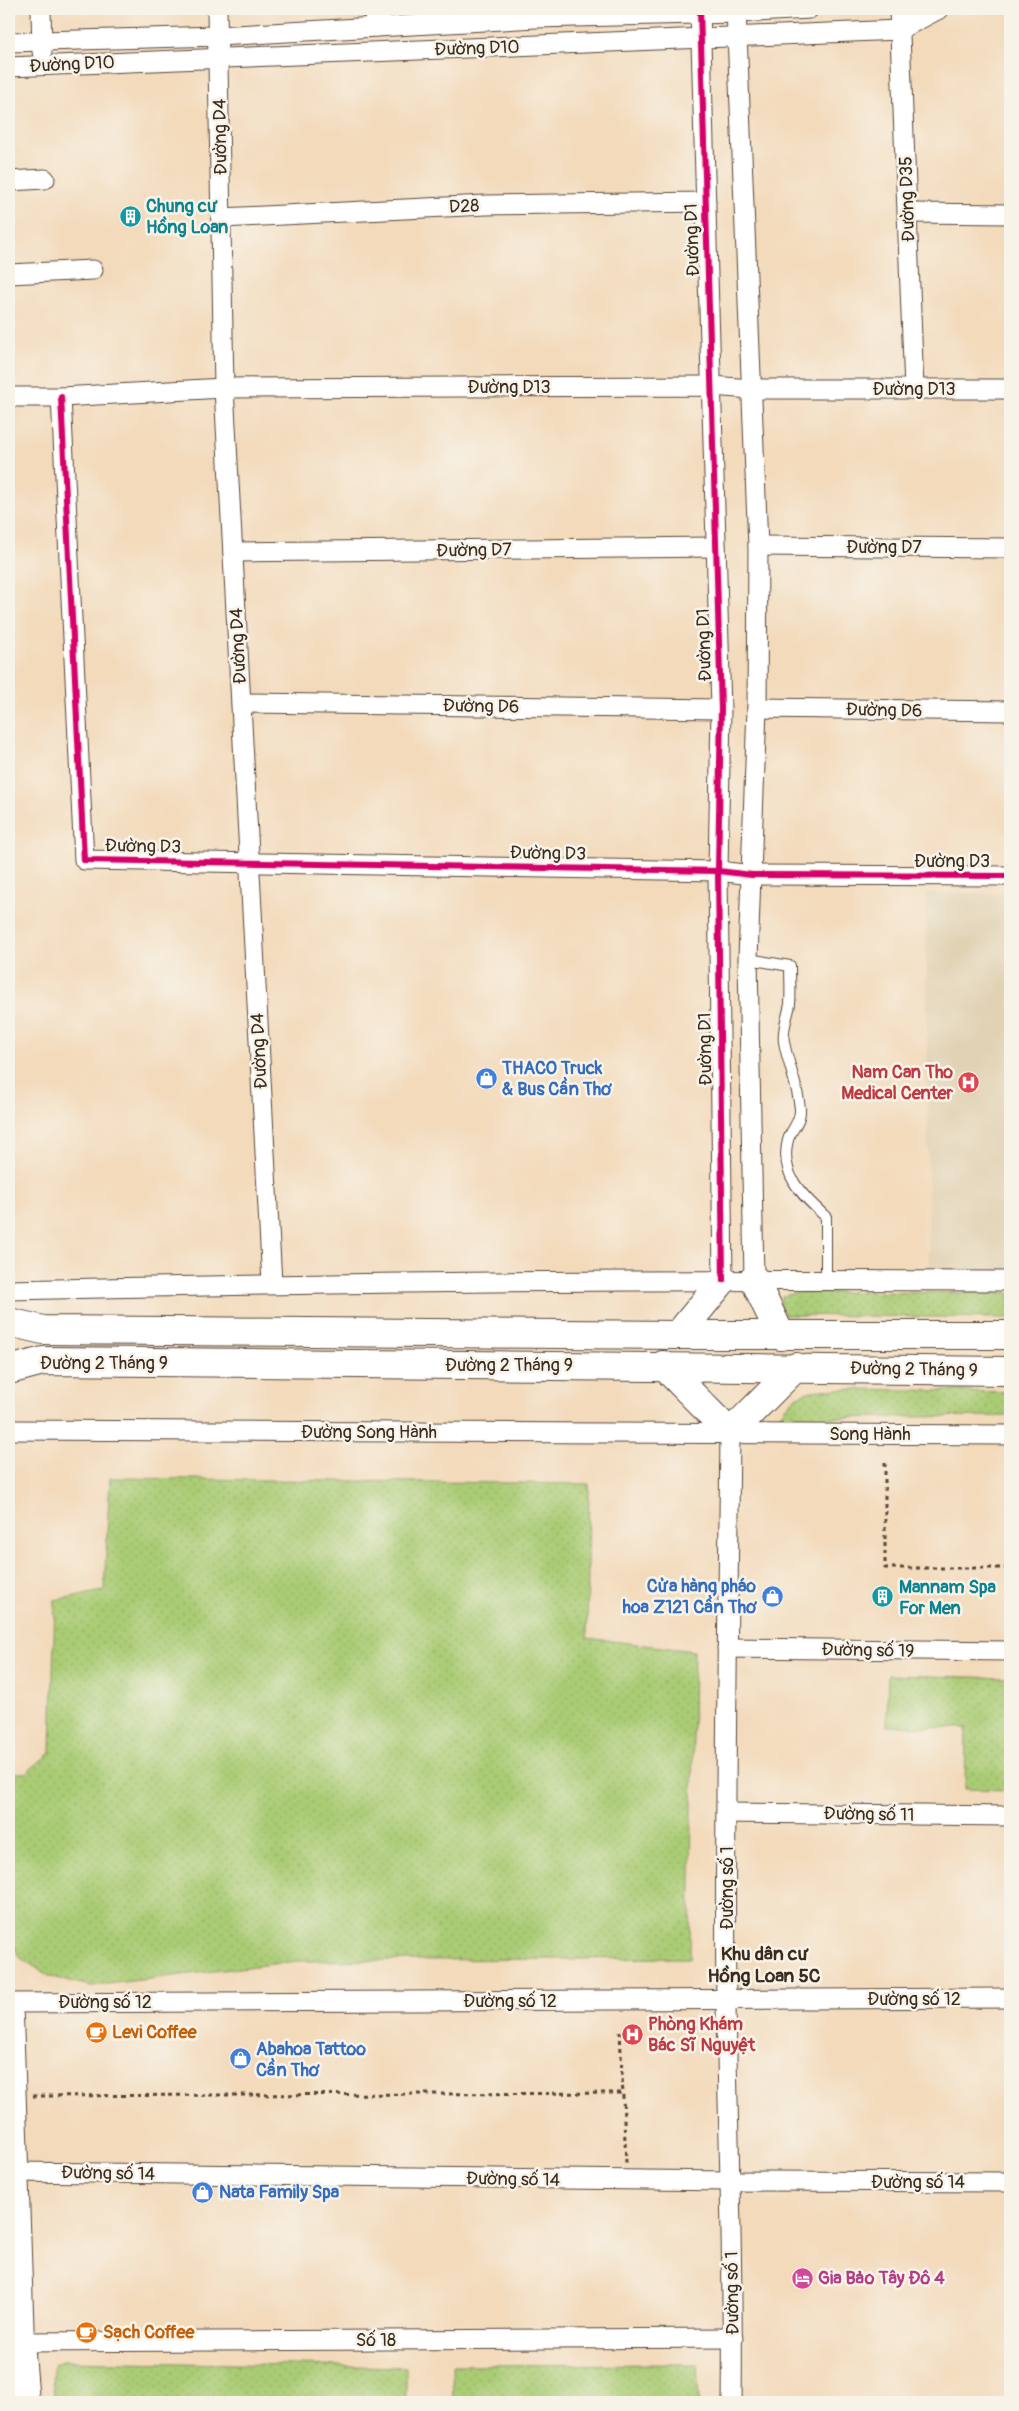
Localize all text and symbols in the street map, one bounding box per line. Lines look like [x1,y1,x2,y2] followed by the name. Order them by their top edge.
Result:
[434,36,520,61] street label: Đường D10
[29,51,115,78] street label: Đường D10
[208,98,233,175] street label: Đường D4
[895,156,920,242] street label: Đường D35
[448,194,480,219] street label: D28
[146,195,228,239] place label: Chung cư Hồng Loan
[680,203,705,277] street label: Đường D1
[118,204,142,228] building icon: Chung cư Hồng Loan
[467,376,551,399] street label: Đường D13
[872,378,956,401] street label: Đường D13
[846,536,922,559] street label: Đường D7
[436,538,512,563] street label: Đường D7
[225,607,252,685] street label: Đường D4
[692,608,717,682] street label: Đường D1
[443,694,519,719] street label: Đường D6
[846,698,922,723] street label: Đường D6
[105,834,181,859] street label: Đường D3
[510,841,586,866] street label: Đường D3
[914,850,990,873] street label: Đường D3
[246,1012,273,1090] street label: Đường D4
[693,1012,718,1086] street label: Đường D1
[501,1057,612,1101] place label: THACO Truck & Bus Cần Thơ
[841,1061,954,1105] place label: Nam Can Tho Medical Center
[474,1066,498,1090] shop icon: THACO Truck & Bus Cần Thơ
[957,1070,981,1094] hospital icon: Nam Can Tho Medical Center
[40,1352,168,1375] street label: Đường 2 Tháng 9
[445,1354,573,1377] street label: Đường 2 Tháng 9
[850,1357,978,1382] street label: Đường 2 Tháng 9
[301,1421,437,1444] street label: Đường Song Hành
[829,1423,911,1446] street label: Song Hành
[623,1575,757,1619] place label: Cửa hàng pháo hoa Z121 Cần Thơ
[899,1576,996,1620] place label: Mannam Spa For Men
[760,1584,784,1608] shop icon: Cửa hàng pháo hoa Z121 Cần Thơ
[871,1585,895,1609] building icon: Mannam Spa For Men
[821,1638,915,1663] street label: Đường số 19
[823,1802,914,1827] street label: Đường số 11
[716,1846,739,1930] street label: Đường số 1
[708,1942,821,1988] district label: Khu dân cư Hồng Loan 5C
[867,1988,961,2011] street label: Đường số 12
[463,1990,557,2013] street label: Đường số 12
[58,1991,152,2014] street label: Đường số 12
[648,2013,756,2057] place label: Phòng Khám Bác Sĩ Nguyệt
[84,2020,108,2044] cafe icon: Levi Coffee
[112,2021,198,2044] place label: Levi Coffee
[620,2022,644,2046] hospital icon: Phòng Khám Bác Sĩ Nguyệt
[256,2038,366,2082] place label: Abahoa Tattoo Cần Thơ
[228,2047,252,2071] shop icon: Abahoa Tattoo Cần Thơ
[61,2161,156,2186] street label: Đường số 14
[466,2167,561,2192] street label: Đường số 14
[871,2171,966,2194] street label: Đường số 14
[191,2180,215,2204] shop icon: Nata Family Spa
[219,2181,340,2204] place label: Nata Family Spa
[720,2251,745,2335] street label: Đường số 1
[790,2266,814,2290] hotel icon: Gia Bảo Tây Đô 4
[818,2267,945,2290] place label: Gia Bảo Tây Đô 4
[75,2320,99,2344] cafe icon: Sạch Coffee
[103,2321,195,2344] place label: Sạch Coffee
[356,2329,396,2352] street label: Số 18

